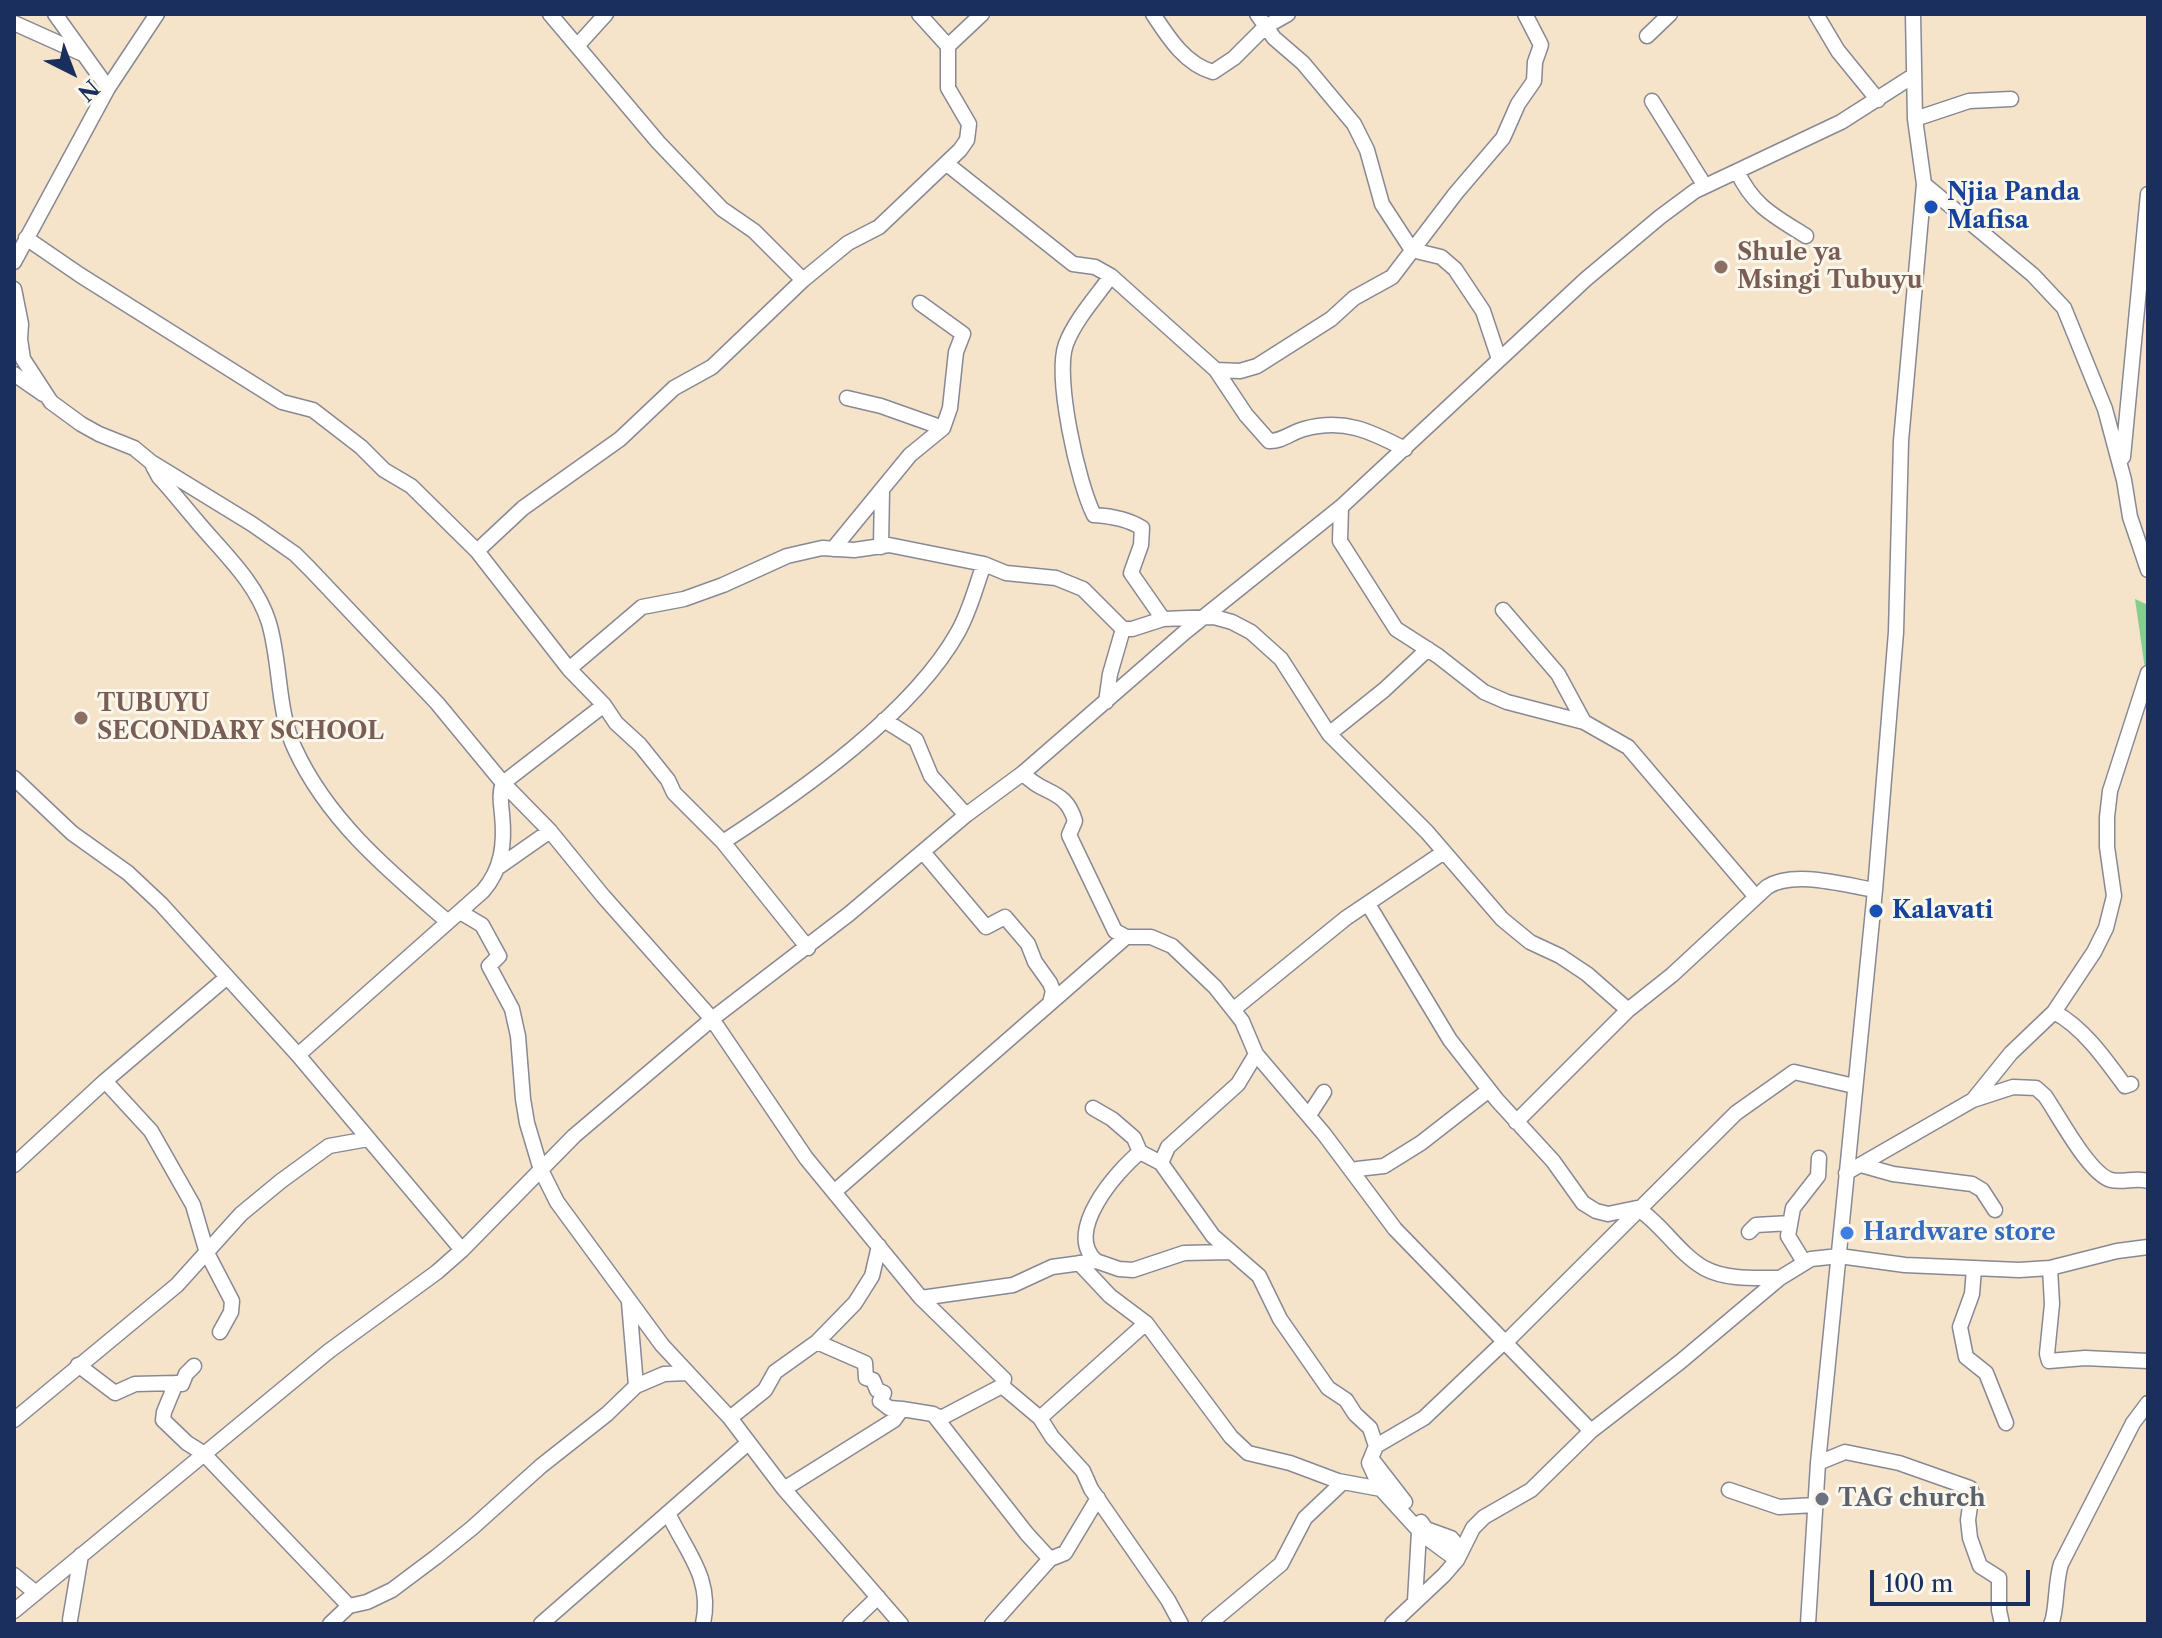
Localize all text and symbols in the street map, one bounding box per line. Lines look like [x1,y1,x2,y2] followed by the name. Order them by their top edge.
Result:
[32,32,112,112] north arrow
[72,74,105,107] text: N
[1947,179,2080,235] place label: Njia Panda Mafisa
[1922,198,1940,216] marker: Njia Panda Mafisa
[1737,239,1923,295] place label: Shule ya Msingi Tubuyu
[1712,258,1730,276] marker: Shule ya Msingi Tubuyu
[97,690,384,746] place label: TUBUYU SECONDARY SCHOOL
[72,709,90,727] marker: TUBUYU SECONDARY SCHOOL
[1892,897,1993,925] place label: Kalavati
[1867,902,1885,920] marker: Kalavati
[1863,1219,2056,1247] place label: Hardware store
[1838,1224,1856,1242] marker: Hardware store
[1838,1485,1986,1513] place label: TAG church
[1813,1490,1831,1508] marker: TAG church
[1874,1554,2034,1604] scale bar
[1884,1569,1953,1598] text: 100 m

